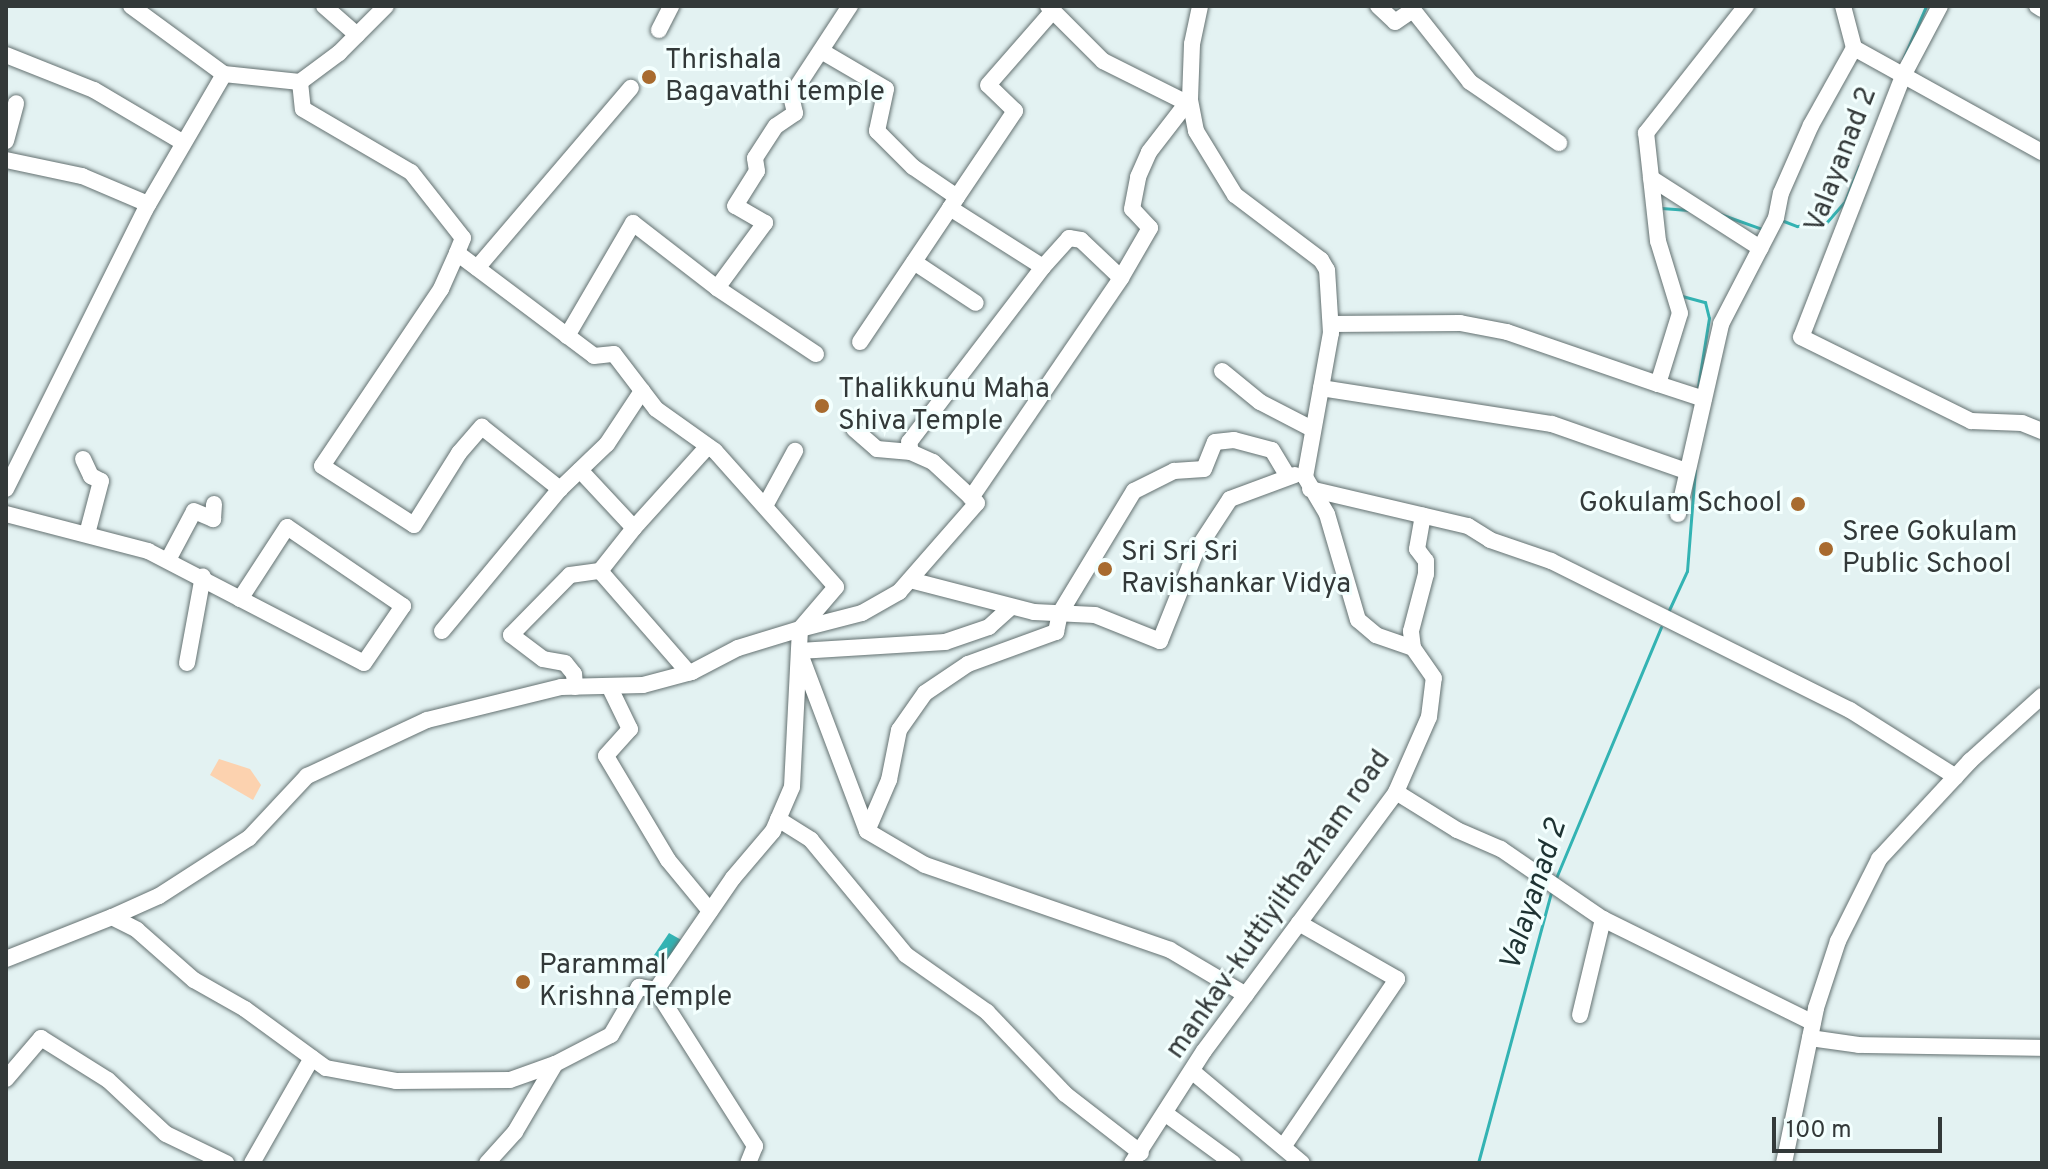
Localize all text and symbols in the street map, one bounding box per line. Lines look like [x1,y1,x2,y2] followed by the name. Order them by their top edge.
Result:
[665,44,885,110] place label: Thrishala Bagavathi temple
[640,68,658,86] marker: Thrishala Bagavathi temple
[1799,83,1885,237] street label: Valayanad 2
[838,373,1050,439] place label: Thalikkunu Maha Shiva Temple
[813,397,831,415] marker: Thalikkunu Maha Shiva Temple
[1579,487,1782,521] place label: Gokulam School
[1789,495,1807,513] marker: Gokulam School
[1842,516,2017,582] place label: Sree Gokulam Public School
[1121,536,1352,602] place label: Sri Sri Sri Ravishankar Vidya
[1817,540,1835,558] marker: Sree Gokulam Public School
[1096,560,1114,578] marker: Sri Sri Sri Ravishankar Vidya
[1159,744,1399,1066] street label: mankav-kuttiyilthazham road
[1494,816,1576,976] water label: Valayanad 2
[539,949,733,1015] place label: Parammal Krishna Temple
[514,973,532,991] marker: Parammal Krishna Temple
[1776,1101,1946,1151] scale bar
[1786,1116,1852,1146] text: 100 m

